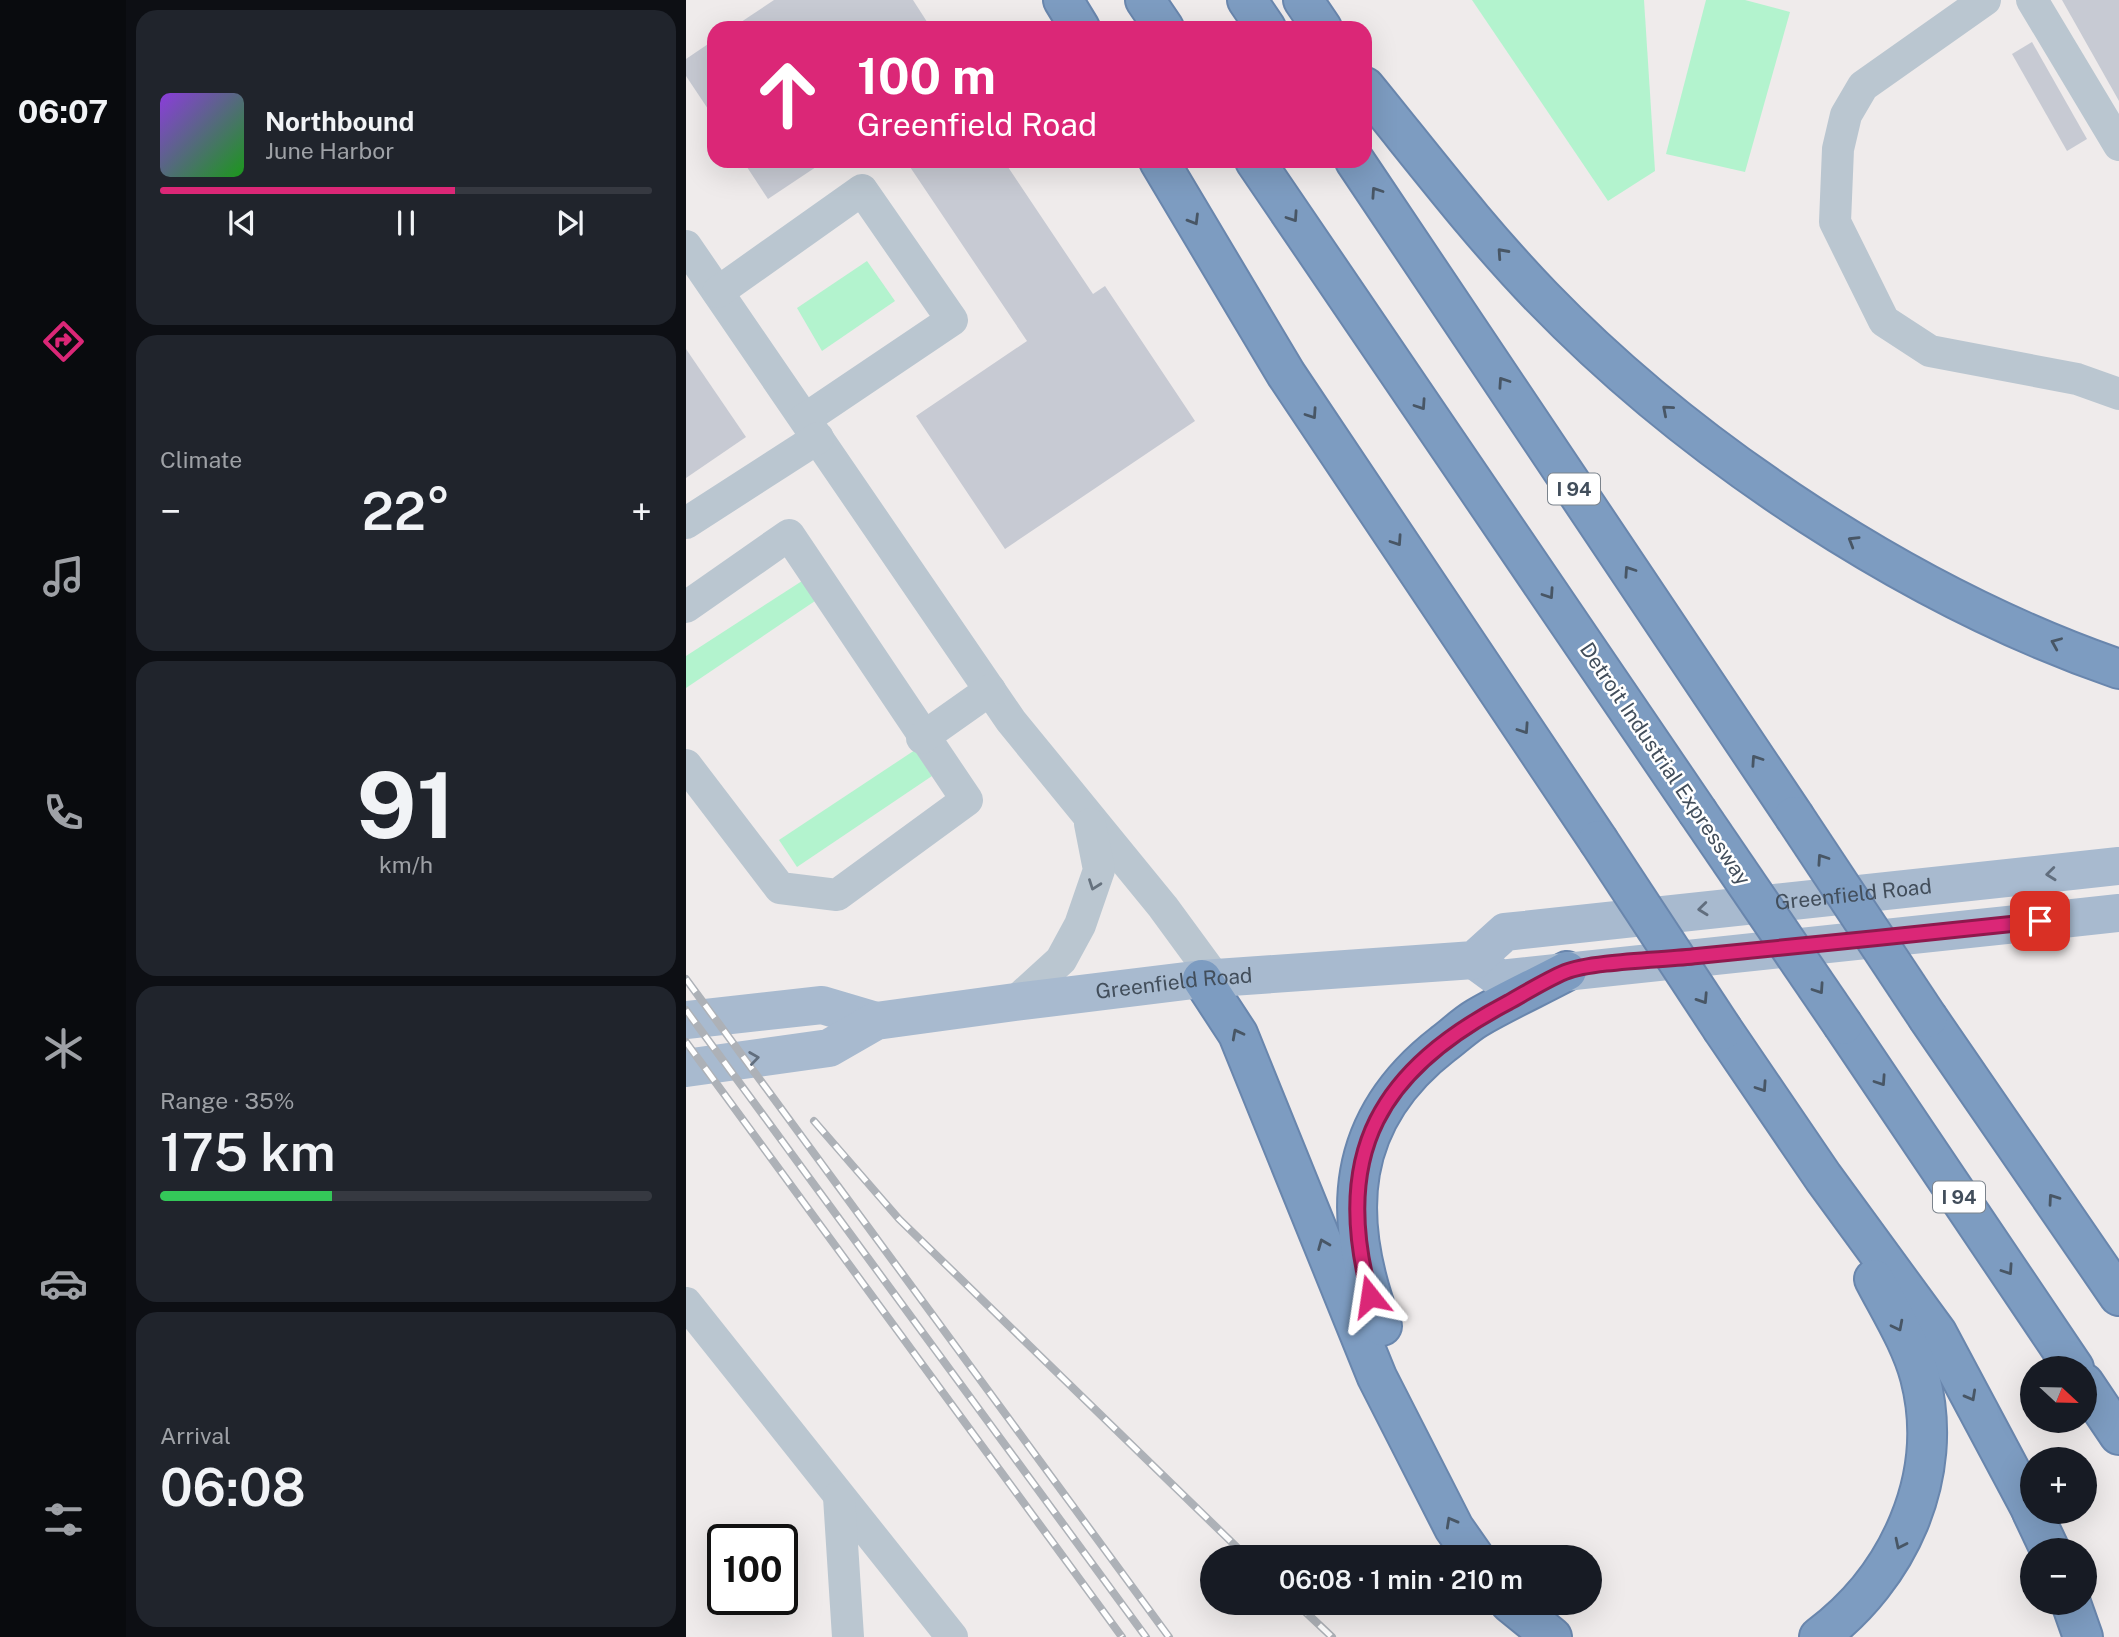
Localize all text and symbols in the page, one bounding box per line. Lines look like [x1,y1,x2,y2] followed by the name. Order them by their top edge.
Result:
[857,47,996,105] text: 100 m
[742,49,833,140] icon: ahead
[18,93,108,130] text: 06:07
[265,106,414,137] text: Northbound
[857,106,1097,143] text: Greenfield Road
[265,137,394,164] text: June Harbor
[1371,187,1384,200] one-way arrow
[223,204,261,242] icon: previous
[387,204,425,242] icon: pause
[551,204,589,242] icon: next
[1285,210,1298,223] one-way arrow
[1186,212,1199,225] one-way arrow
[1498,249,1511,262] one-way arrow
[39,317,88,366] icon: directions
[1498,376,1511,389] one-way arrow
[1413,398,1426,411] one-way arrow
[1304,406,1316,419] one-way arrow
[1662,406,1675,418] one-way arrow
[160,446,242,473] text: Climate
[1548,474,1600,504] road number: I 94
[362,481,450,542] text: 22°
[160,489,181,534] text: −
[631,489,652,534] text: +
[1389,533,1402,546] one-way arrow
[1848,536,1861,549] one-way arrow
[39,552,88,601] icon: music
[1624,565,1637,578] one-way arrow
[1541,586,1554,599] one-way arrow
[1575,638,1756,890] street label: Detroit Industrial Expressway
[2050,638,2062,652] one-way arrow
[1516,722,1529,735] one-way arrow
[357,752,455,858] text: 91
[1752,755,1764,768] one-way arrow
[39,788,88,837] icon: phone
[379,851,433,878] text: km/h
[1817,854,1830,867] one-way arrow
[2045,866,2057,881] one-way arrow
[1774,873,1933,915] street label: Greenfield Road
[1088,879,1102,891] one-way arrow
[2010,891,2070,951] pin
[1697,902,1709,917] one-way arrow
[2021,902,2059,940] icon: arrive
[1094,963,1253,1004] street label: Greenfield Road
[1810,981,1823,994] one-way arrow
[1695,991,1707,1004] one-way arrow
[39,1024,88,1073] icon: climate
[1231,1029,1245,1041] one-way arrow
[748,1051,759,1066] one-way arrow
[1873,1074,1886,1087] one-way arrow
[1754,1079,1766,1092] one-way arrow
[160,1087,294,1114] text: Range · 35%
[160,1122,336,1183] text: 175 km
[1933,1182,1985,1212] road number: I 94
[2048,1194,2061,1207] one-way arrow
[1317,1239,1331,1251] one-way arrow
[39,1259,88,1308] icon: car
[1333,1259,1407,1333] position arrow
[2000,1262,2012,1275] one-way arrow
[1889,1319,1903,1331] one-way arrow
[2020,1356,2096,1433] north arrow
[2020,1356,2097,1615] map controls
[1963,1388,1976,1401] one-way arrow
[160,1422,231,1449] text: Arrival
[2020,1447,2097,1524] button: +
[160,1457,306,1518] text: 06:08
[39,1495,88,1544] icon: filters
[1446,1517,1459,1529] one-way arrow
[707,1524,798,1615] speed limit sign: 100
[1894,1537,1908,1549] one-way arrow
[2020,1538,2097,1615] button: −
[1279,1564,1523,1595] text: 06:08 · 1 min · 210 m

